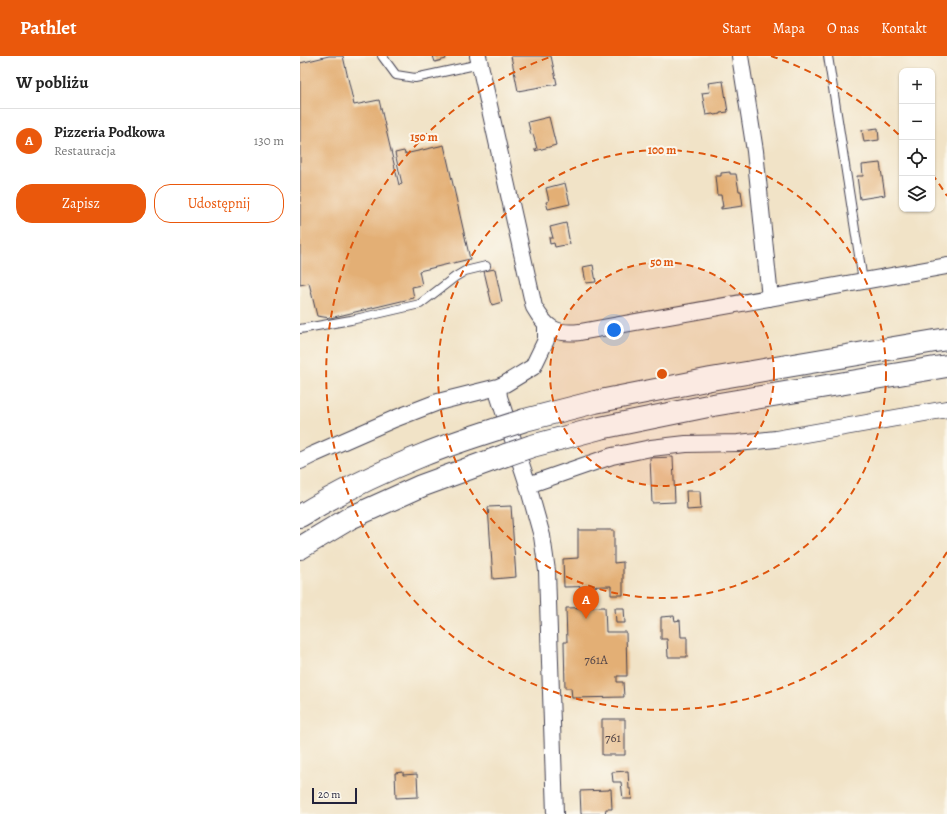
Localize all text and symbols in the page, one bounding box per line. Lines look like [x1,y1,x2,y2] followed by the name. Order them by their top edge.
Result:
[20,15,76,41] text: Pathlet
[722,19,751,38] text: Start
[773,19,805,38] text: Mapa
[827,19,859,38] text: O nas
[881,19,927,38] text: Kontakt
[899,68,935,212] map controls
[899,68,935,104] button: +
[16,71,88,94] text: W pobliżu
[899,104,935,140] button: −
[54,122,165,142] text: Pizzeria Podkowa
[410,129,438,145] text: 150 m
[25,132,33,149] text: A
[254,132,284,149] text: 130 m
[899,140,935,176] button: locate
[54,142,116,159] text: Restauracja
[648,142,676,158] text: 100 m
[899,176,935,212] button: layers
[16,184,146,223] button: Zapisz
[154,184,284,223] button: Udostępnij
[650,254,674,270] text: 50 m
[604,320,624,340] your location
[655,367,669,381] centre of rings
[573,586,599,619] pin: A
[584,651,608,668] house number: 761A
[605,729,622,746] house number: 761
[312,786,357,805] scale bar
[318,787,340,802] text: 20 m

